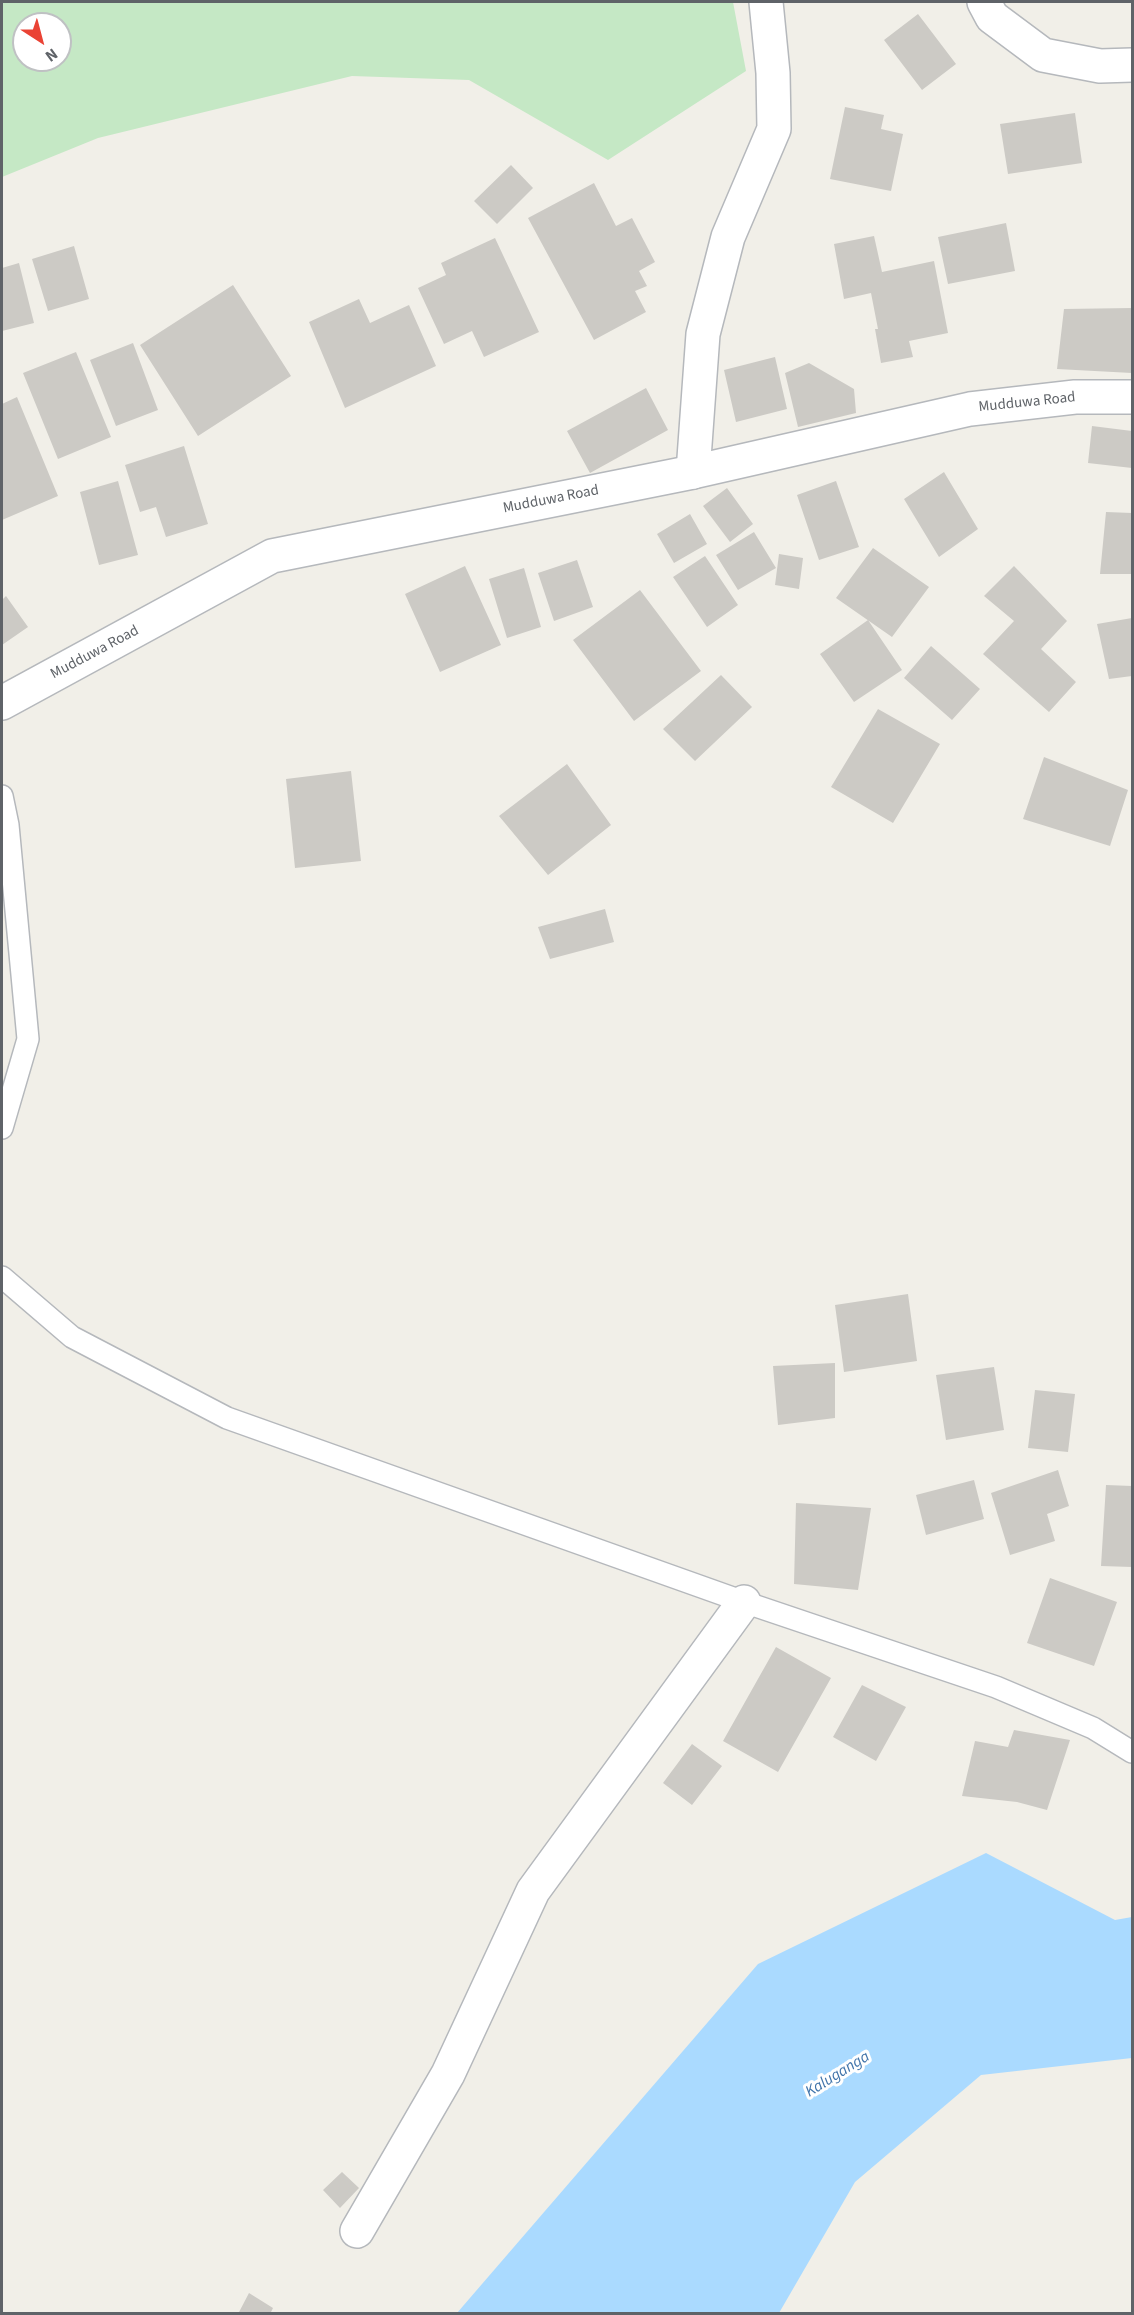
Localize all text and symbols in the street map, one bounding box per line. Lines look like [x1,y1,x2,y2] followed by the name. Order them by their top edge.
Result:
[12,12,72,72] north arrow
[41,43,62,67] text: N
[978,389,1076,417] street label: Mudduwa Road
[502,482,600,518] street label: Mudduwa Road
[48,622,142,684] street label: Mudduwa Road
[802,2048,874,2102] water label: Kaluganga

